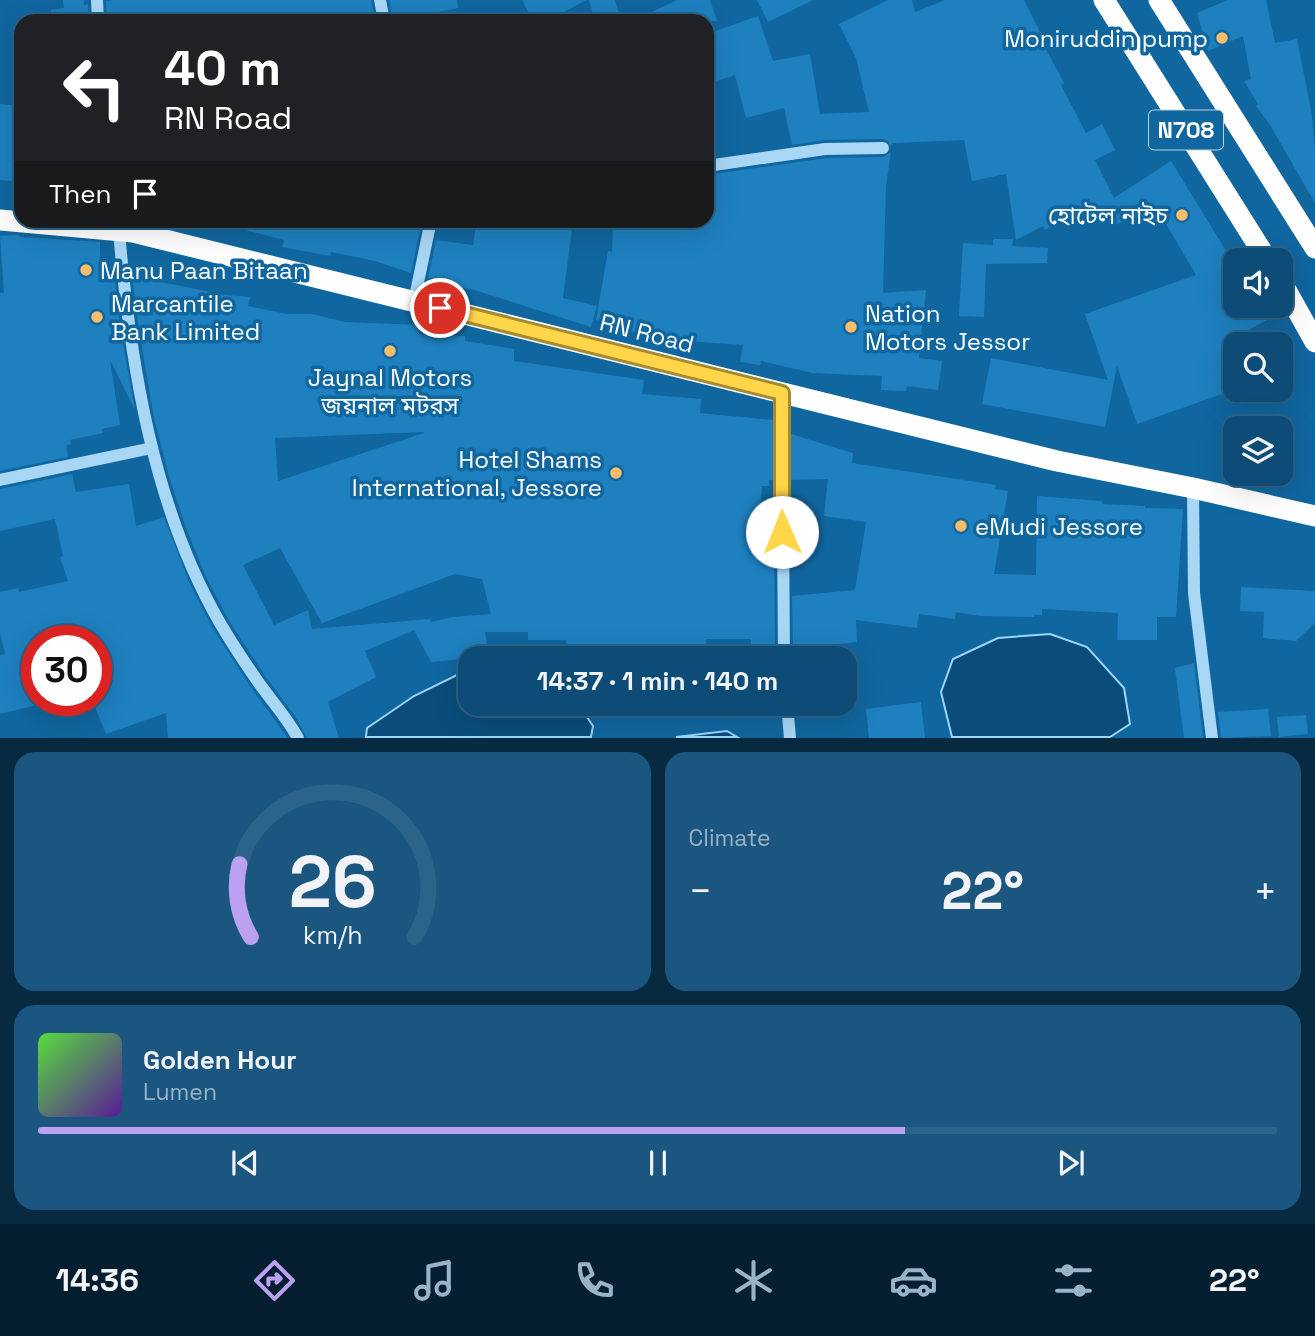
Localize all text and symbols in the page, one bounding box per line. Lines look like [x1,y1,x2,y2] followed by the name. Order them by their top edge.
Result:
[1004,23,1208,54] place label: Moniruddin pump
[1214,30,1230,46] marker: Moniruddin pump
[164,37,281,99] text: 40 m
[49,42,140,133] icon: left
[164,98,292,138] text: RN Road
[1149,111,1223,150] road number: N708
[126,175,164,213] icon: arrive
[49,177,112,211] text: Then
[1048,200,1169,231] place label: হোটেল নাইচ
[1174,207,1190,223] marker: হোটেল নাইচ
[1223,248,1293,486] map controls
[1223,248,1293,318] button: sound
[100,255,308,286] place label: Manu Paan Bitaan
[78,262,94,278] marker: Manu Paan Bitaan
[410,278,470,338] pin
[111,288,260,347] place label: Marcantile Bank Limited
[421,289,459,327] icon: arrive
[865,298,1030,357] place label: Nation Motors Jessor
[597,306,697,360] street label: RN Road
[89,309,105,325] marker: Marcantile Bank Limited
[843,319,859,335] marker: Nation Motors Jessor
[1223,332,1293,402] button: search
[382,343,398,359] marker: Jaynal Motors জয়নাল মটরস
[308,362,472,421] place label: Jaynal Motors জয়নাল মটরস
[1223,416,1293,486] button: layers
[352,444,602,503] place label: Hotel Shams International, Jessore
[608,465,624,481] marker: Hotel Shams International, Jessore
[745,495,819,569] position arrow
[975,511,1143,542] place label: eMudi Jessore
[953,518,969,534] marker: eMudi Jessore
[21,625,112,716] speed limit sign: 30
[537,664,778,698] text: 14:37 · 1 min · 140 m
[689,823,771,853] text: Climate
[288,836,376,929] text: 26
[942,858,1024,924] text: 22°
[689,867,712,915] text: −
[1253,867,1277,915] text: +
[302,919,362,951] text: km/h
[143,1043,297,1077] text: Golden Hour
[143,1077,217,1107] text: Lumen
[226,1144,264,1182] icon: previous
[639,1144,677,1182] icon: pause
[1052,1144,1090,1182] icon: next
[250,1256,299,1305] icon: directions
[410,1256,459,1305] icon: music
[570,1256,619,1305] icon: phone
[729,1256,778,1305] icon: climate
[889,1256,938,1305] icon: car
[1049,1256,1098,1305] icon: filters
[55,1260,139,1300] text: 14:36
[1209,1260,1260,1300] text: 22°

